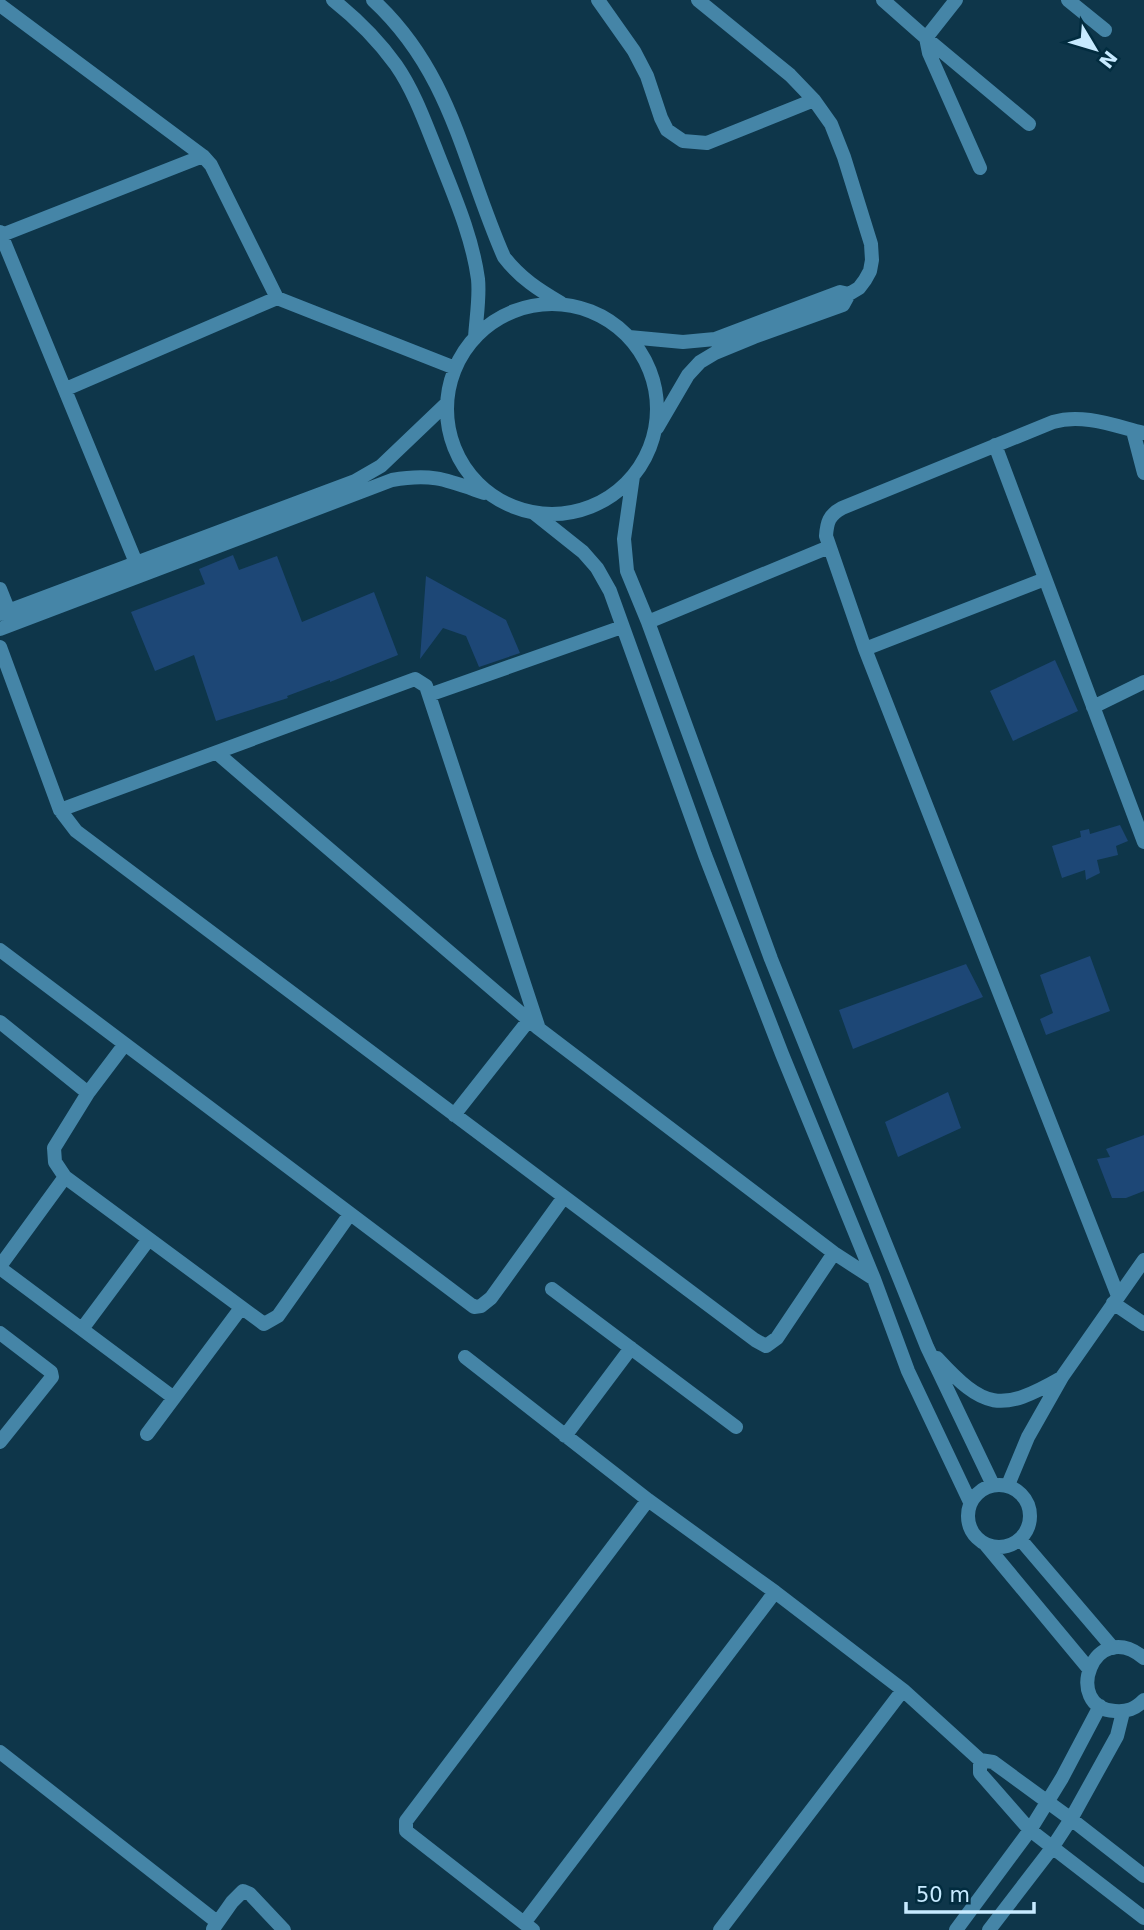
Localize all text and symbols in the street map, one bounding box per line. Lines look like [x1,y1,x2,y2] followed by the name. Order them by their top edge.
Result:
[1060,14,1130,84] north arrow
[1095,46,1122,73] text: N
[906,1870,1034,1914] scale bar
[916,1883,970,1907] text: 50 m

